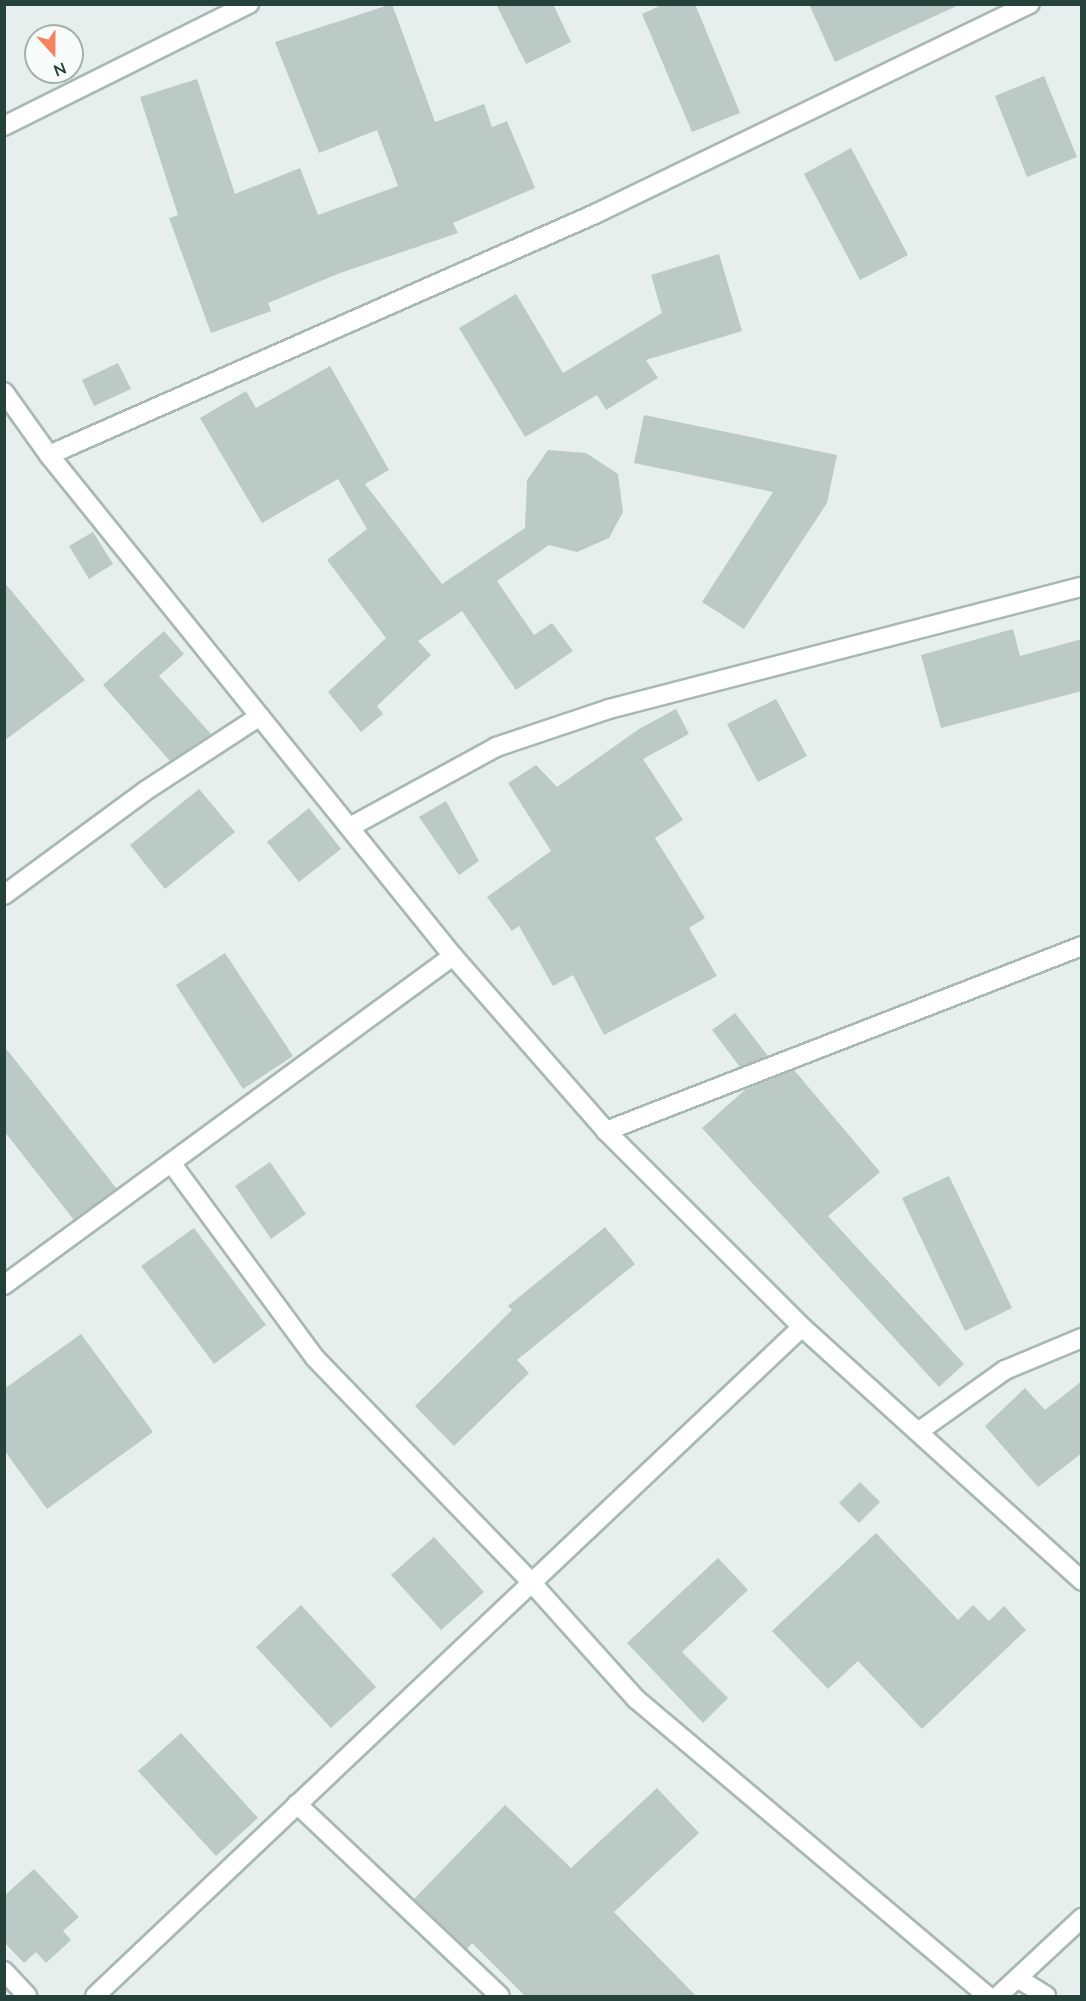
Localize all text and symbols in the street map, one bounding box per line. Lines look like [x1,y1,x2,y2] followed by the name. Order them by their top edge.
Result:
[24,24,84,84] north arrow
[50,57,69,81] text: N

